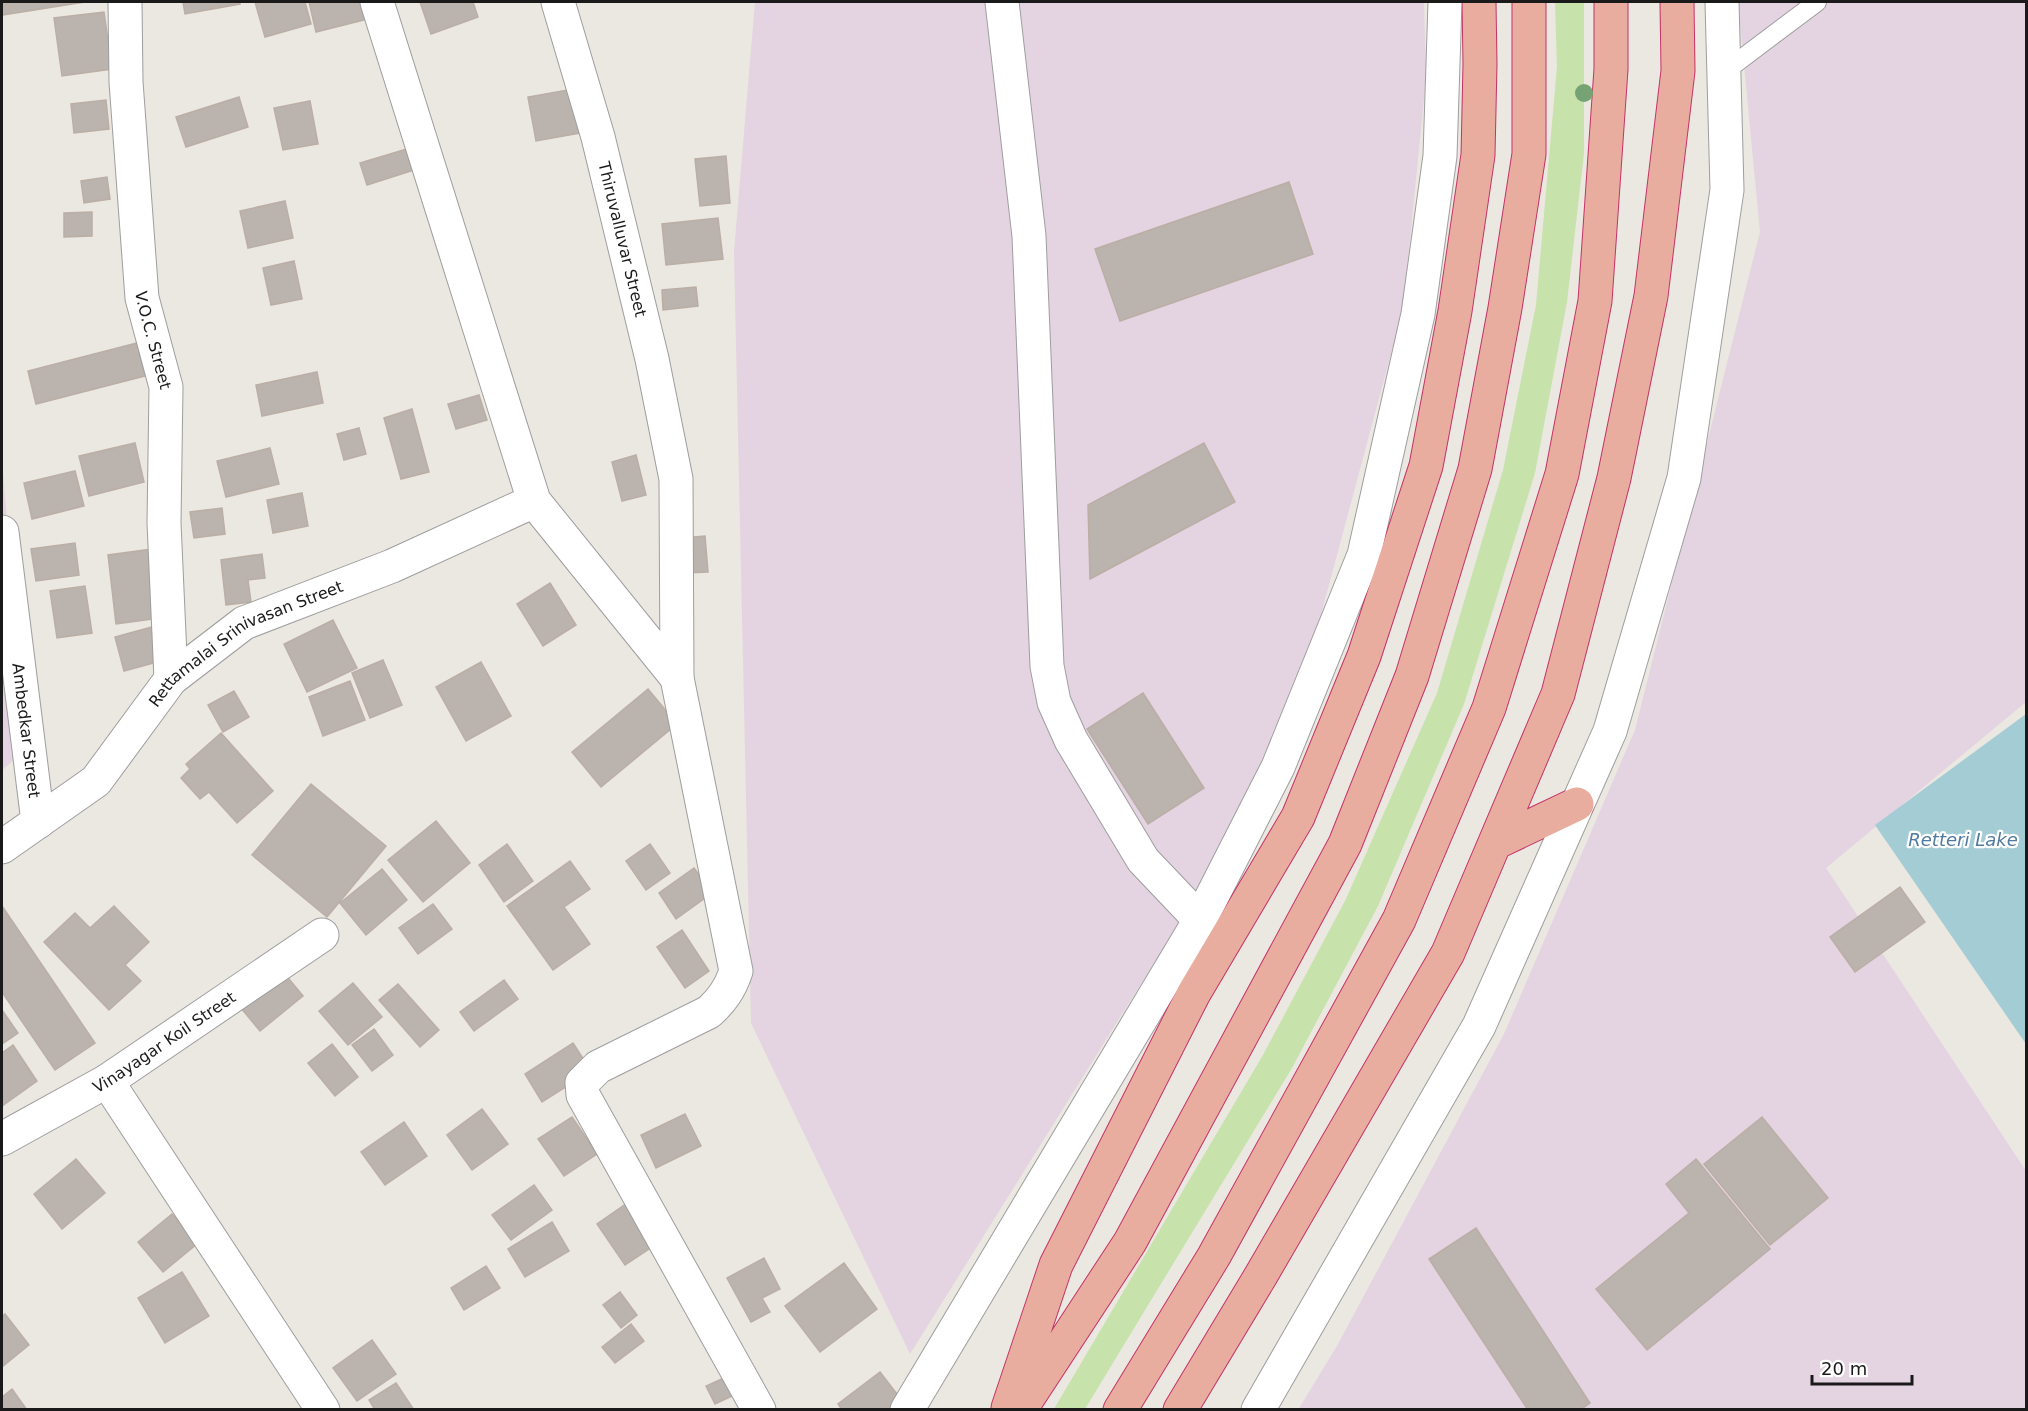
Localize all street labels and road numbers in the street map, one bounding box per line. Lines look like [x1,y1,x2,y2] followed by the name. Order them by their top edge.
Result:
[594,159,650,319] street label: Thiruvalluvar Street
[132,290,175,391] street label: V.O.C. Street
[145,577,346,711] street label: Rettamalai Srinivasan Street
[8,662,44,799] street label: Ambedkar Street
[90,988,239,1097] street label: Vinayagar Koil Street

